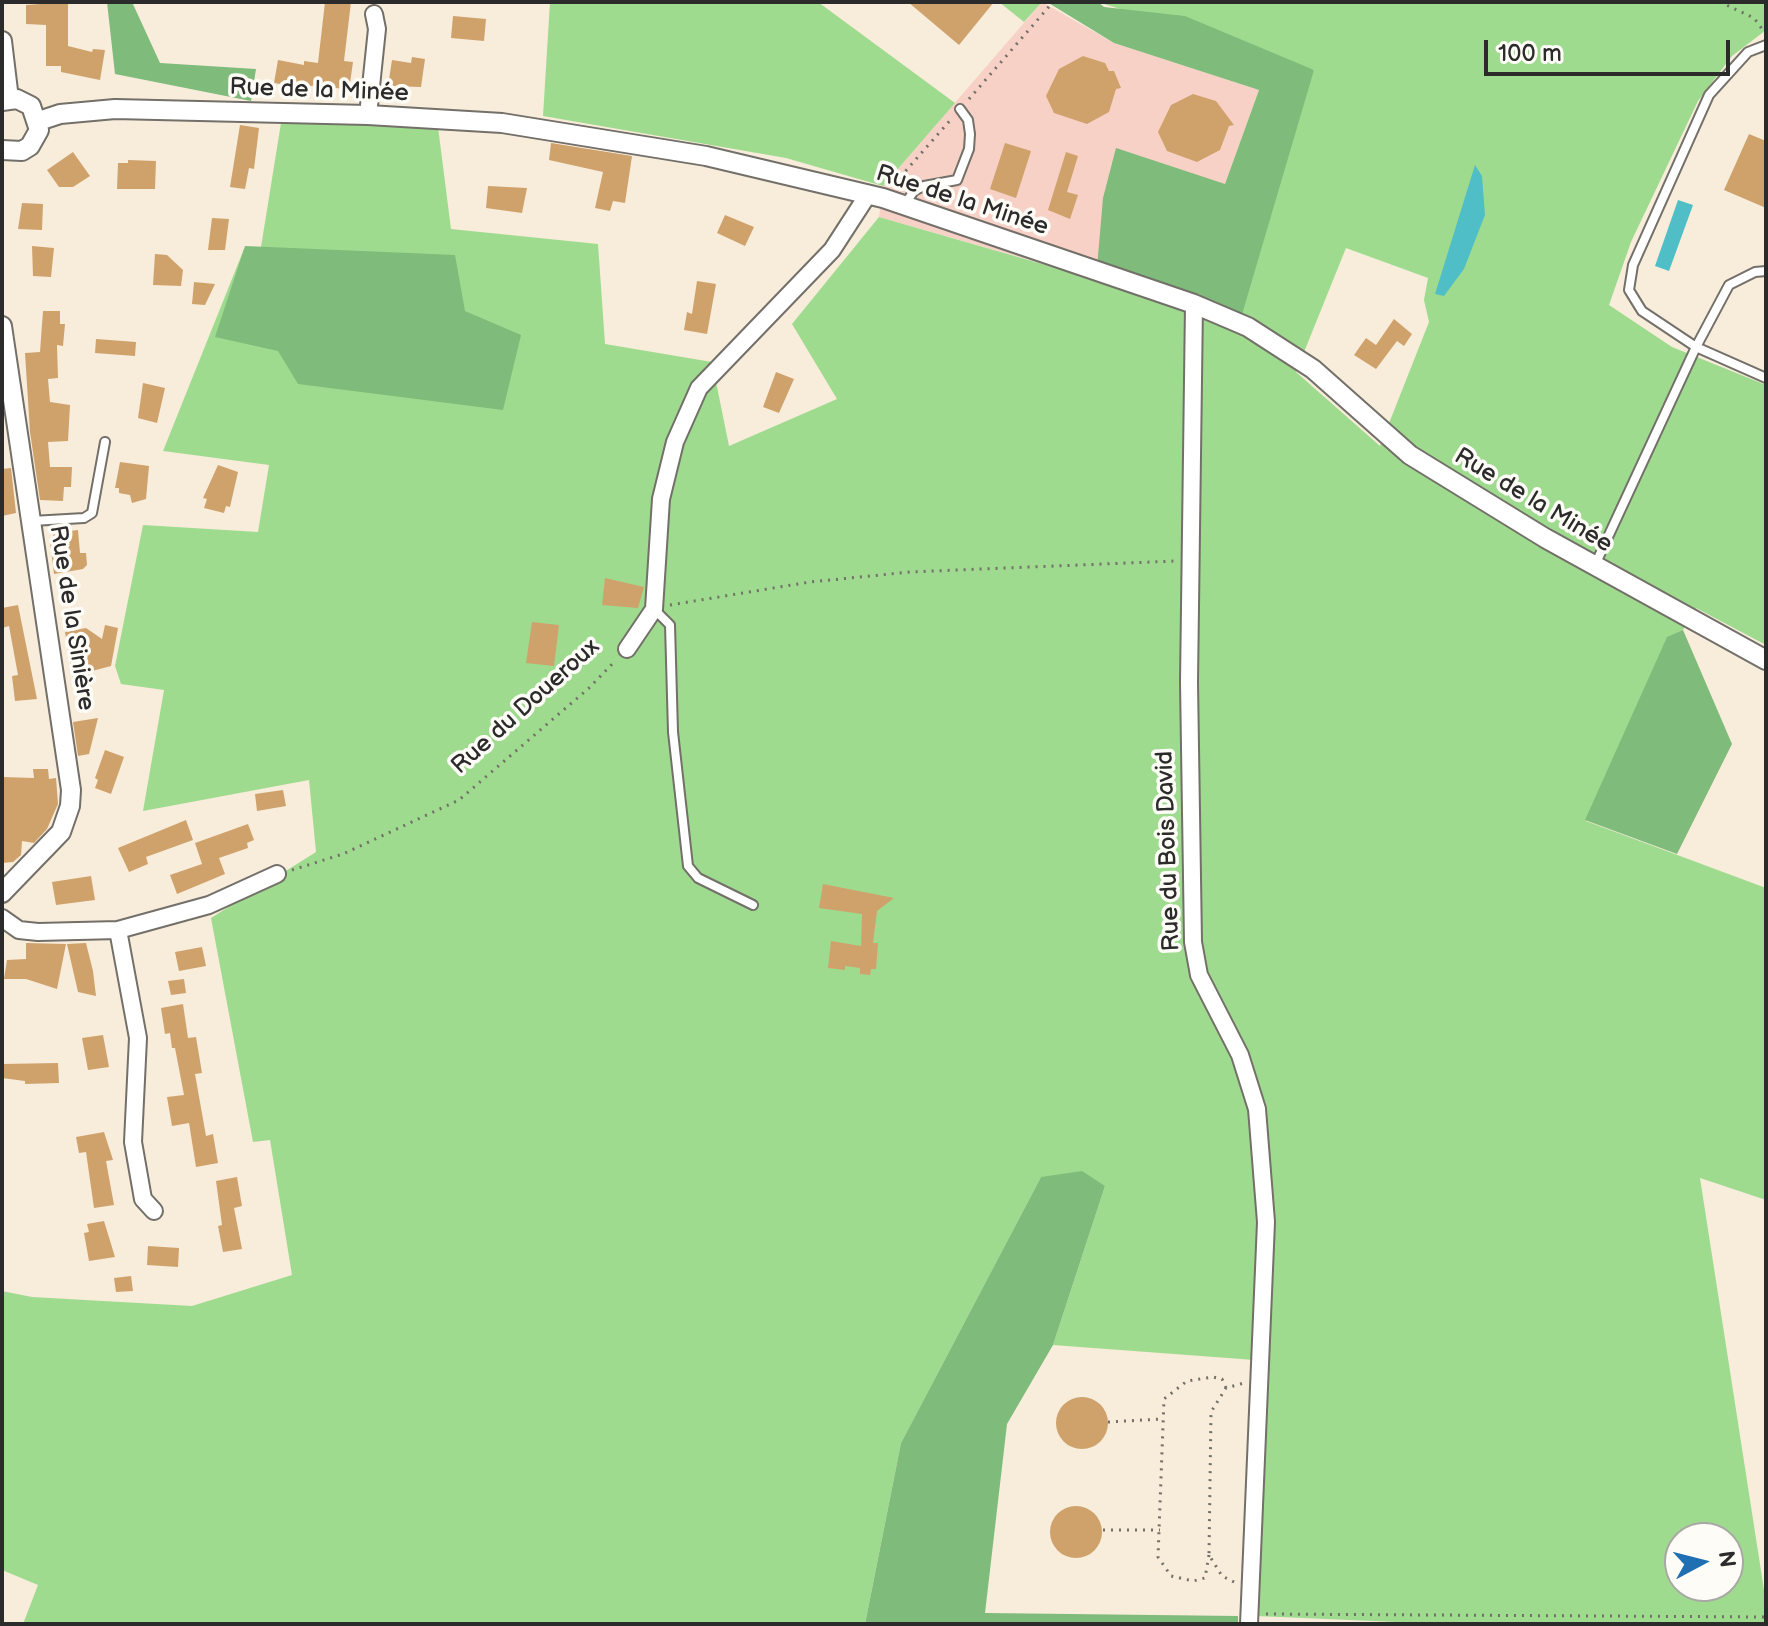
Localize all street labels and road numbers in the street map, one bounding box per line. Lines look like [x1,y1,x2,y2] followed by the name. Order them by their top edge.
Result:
[229,73,409,109] street label: Rue de la Minée
[872,160,1052,242] street label: Rue de la Minée
[1449,442,1617,560] street label: Rue de la Minée
[42,523,100,713] street label: Rue de la Sinière
[446,633,606,781] street label: Rue du Doueroux
[1151,750,1187,952] street label: Rue du Bois David

